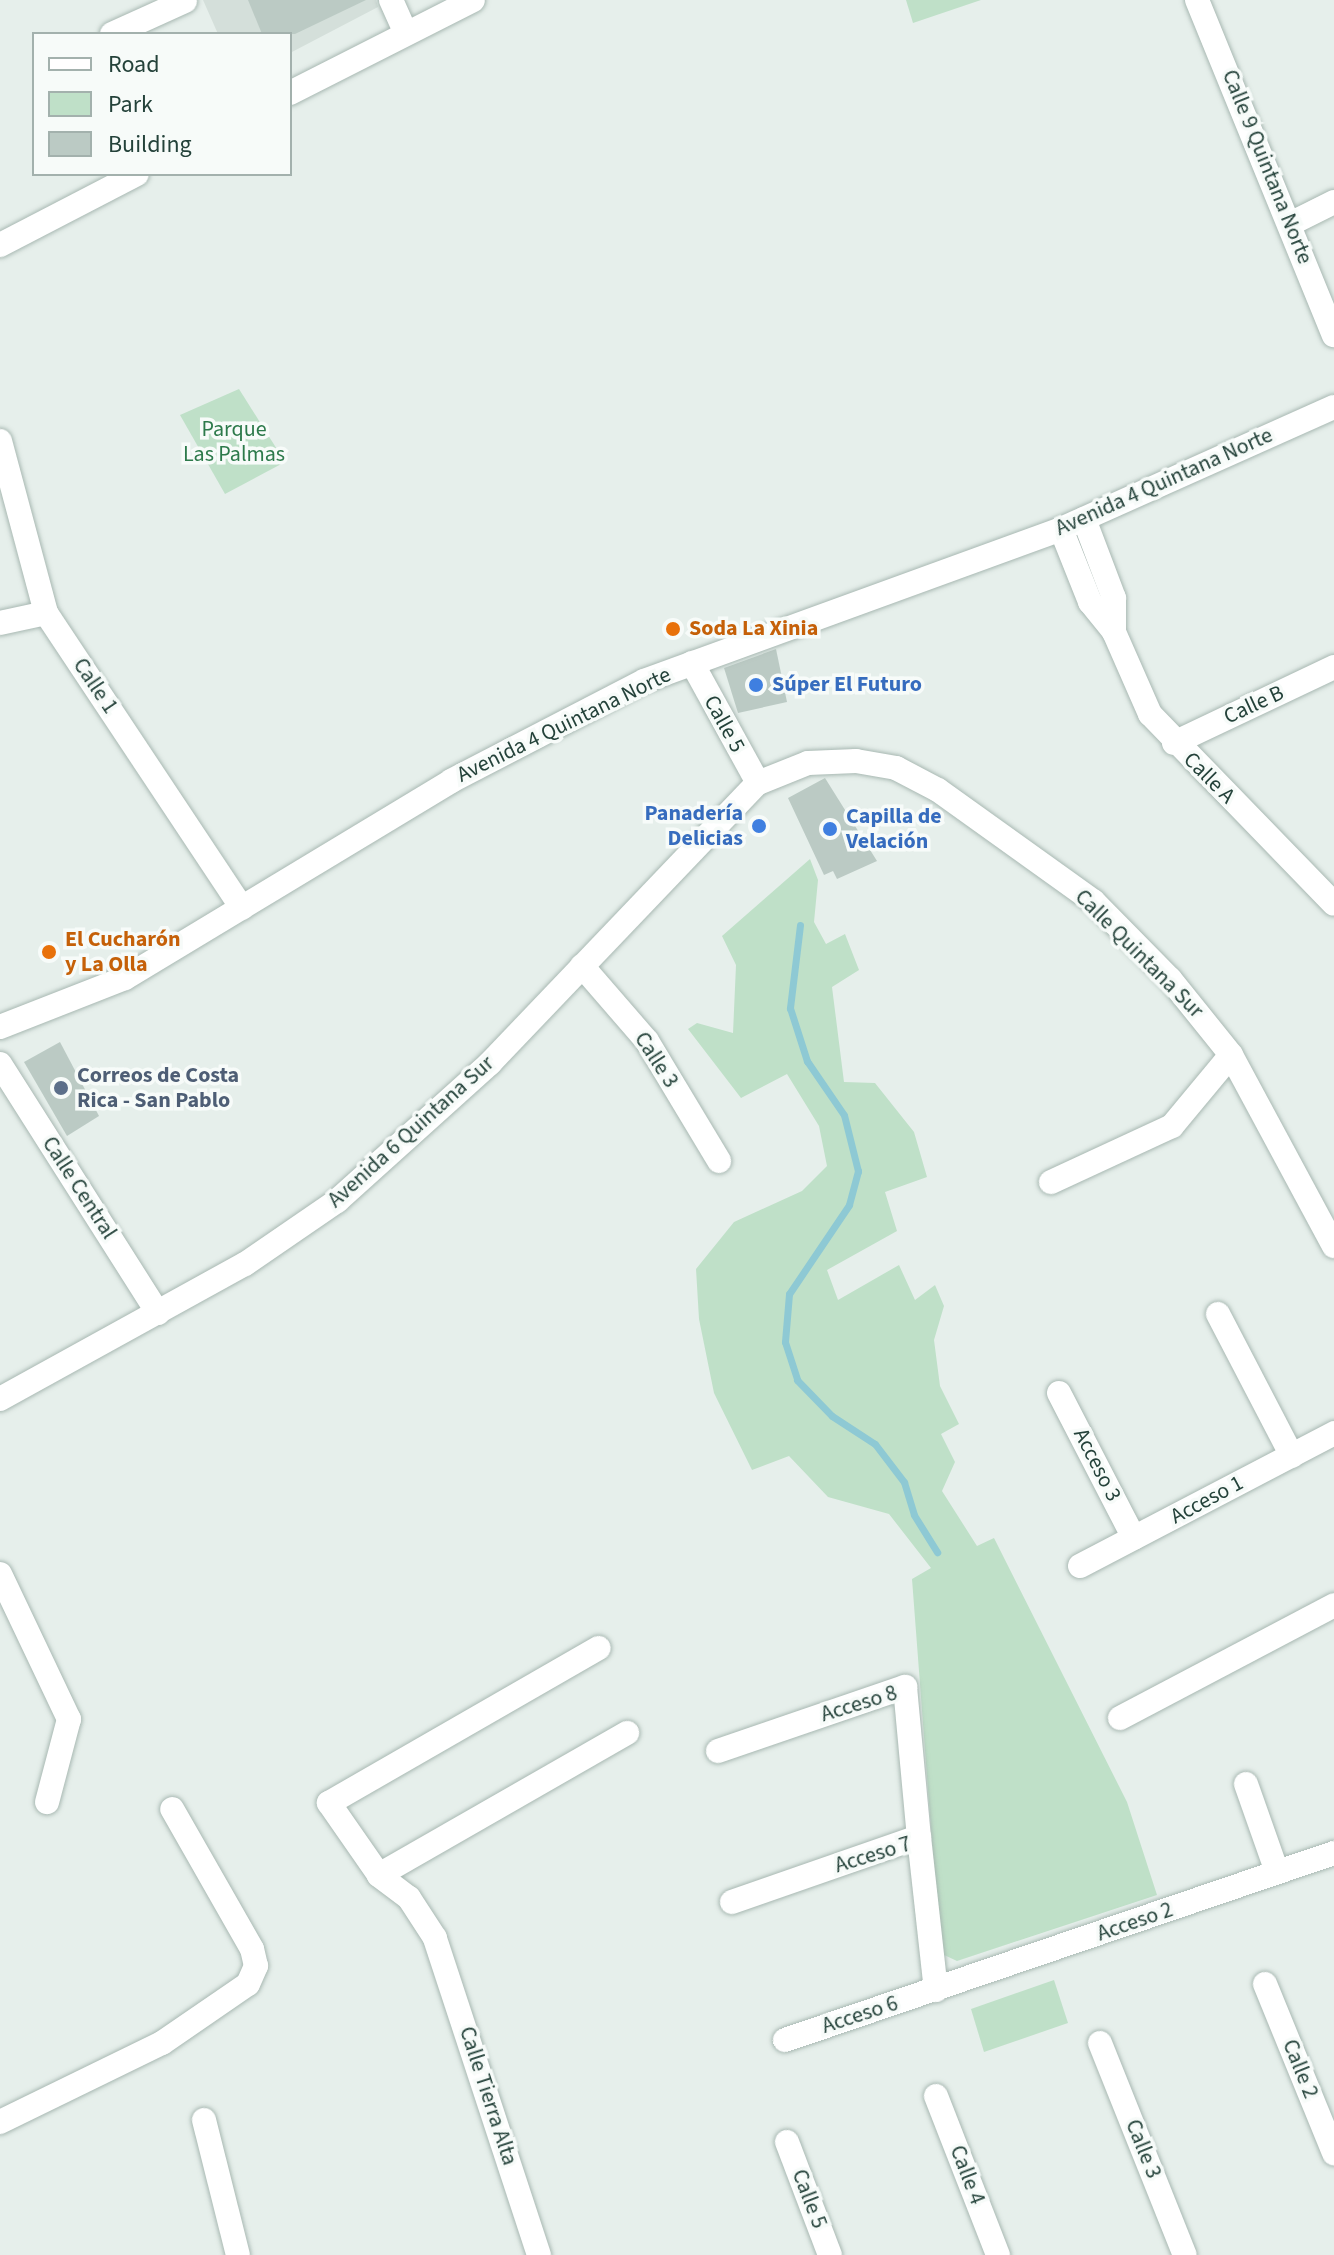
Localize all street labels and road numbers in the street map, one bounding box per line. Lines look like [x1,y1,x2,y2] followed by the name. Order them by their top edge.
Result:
[1216,66,1318,268] street label: Calle 9 Quintana Norte
[1051,422,1277,542] street label: Avenida 4 Quintana Norte
[67,653,123,719] street label: Calle 1
[453,662,675,788] street label: Avenida 4 Quintana Norte
[1220,680,1288,730] street label: Calle B
[698,691,750,757] street label: Calle 5
[1178,747,1240,809] street label: Calle A
[1069,884,1209,1024] street label: Calle Quintana Sur
[628,1027,684,1093] street label: Calle 3
[323,1050,499,1214] street label: Avenida 6 Quintana Sur
[36,1132,122,1244] street label: Calle Central
[1067,1424,1127,1506] street label: Acceso 3
[1166,1470,1248,1530] street label: Acceso 1
[818,1680,900,1728] street label: Acceso 8
[832,1831,914,1879] street label: Acceso 7
[1094,1897,1176,1947] street label: Acceso 2
[819,1990,901,2040] street label: Acceso 6
[453,2023,523,2169] street label: Calle Tierra Alta
[1276,2036,1324,2102] street label: Calle 2
[1119,2116,1167,2182] street label: Calle 3
[944,2142,990,2208] street label: Calle 4
[786,2166,832,2232] street label: Calle 5

